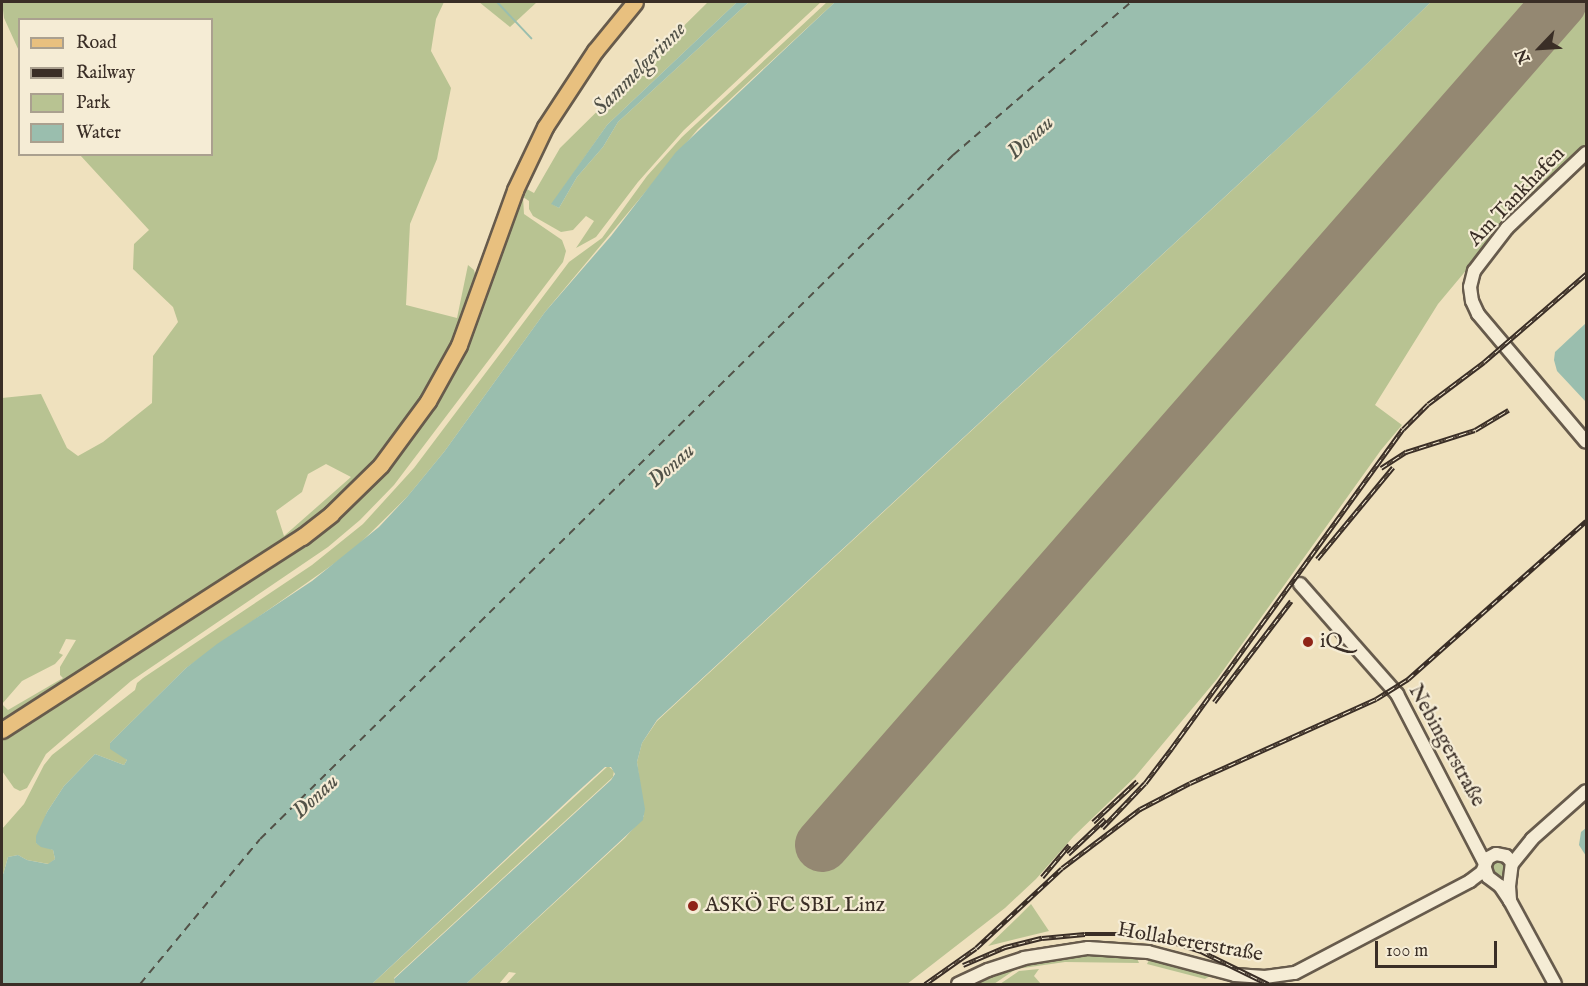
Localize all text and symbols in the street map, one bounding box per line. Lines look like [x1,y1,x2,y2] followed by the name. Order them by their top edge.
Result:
[588,17,692,121] water label: Sammelgerinne
[18,18,213,156] legend
[1510,18,1570,78] north arrow
[76,32,117,55] text: Road
[1512,45,1536,66] text: N
[76,62,135,85] text: Railway
[76,92,110,115] text: Park
[1002,110,1060,166] water label: Donau
[76,122,121,145] text: Water
[1463,142,1571,252] street label: Am Tankhafen
[643,438,701,494] water label: Donau
[1320,629,1343,655] place label: iQ
[1301,635,1315,649] marker: iQ
[1402,681,1490,811] street label: Nebingerstraße
[287,769,345,825] water label: Donau
[705,893,885,919] place label: ASKÖ FC SBL Linz
[686,899,700,913] marker: ASKÖ FC SBL Linz
[1115,918,1265,968] street label: Hollabererstraße
[1378,929,1500,967] scale bar
[1386,940,1428,963] text: 100 m

